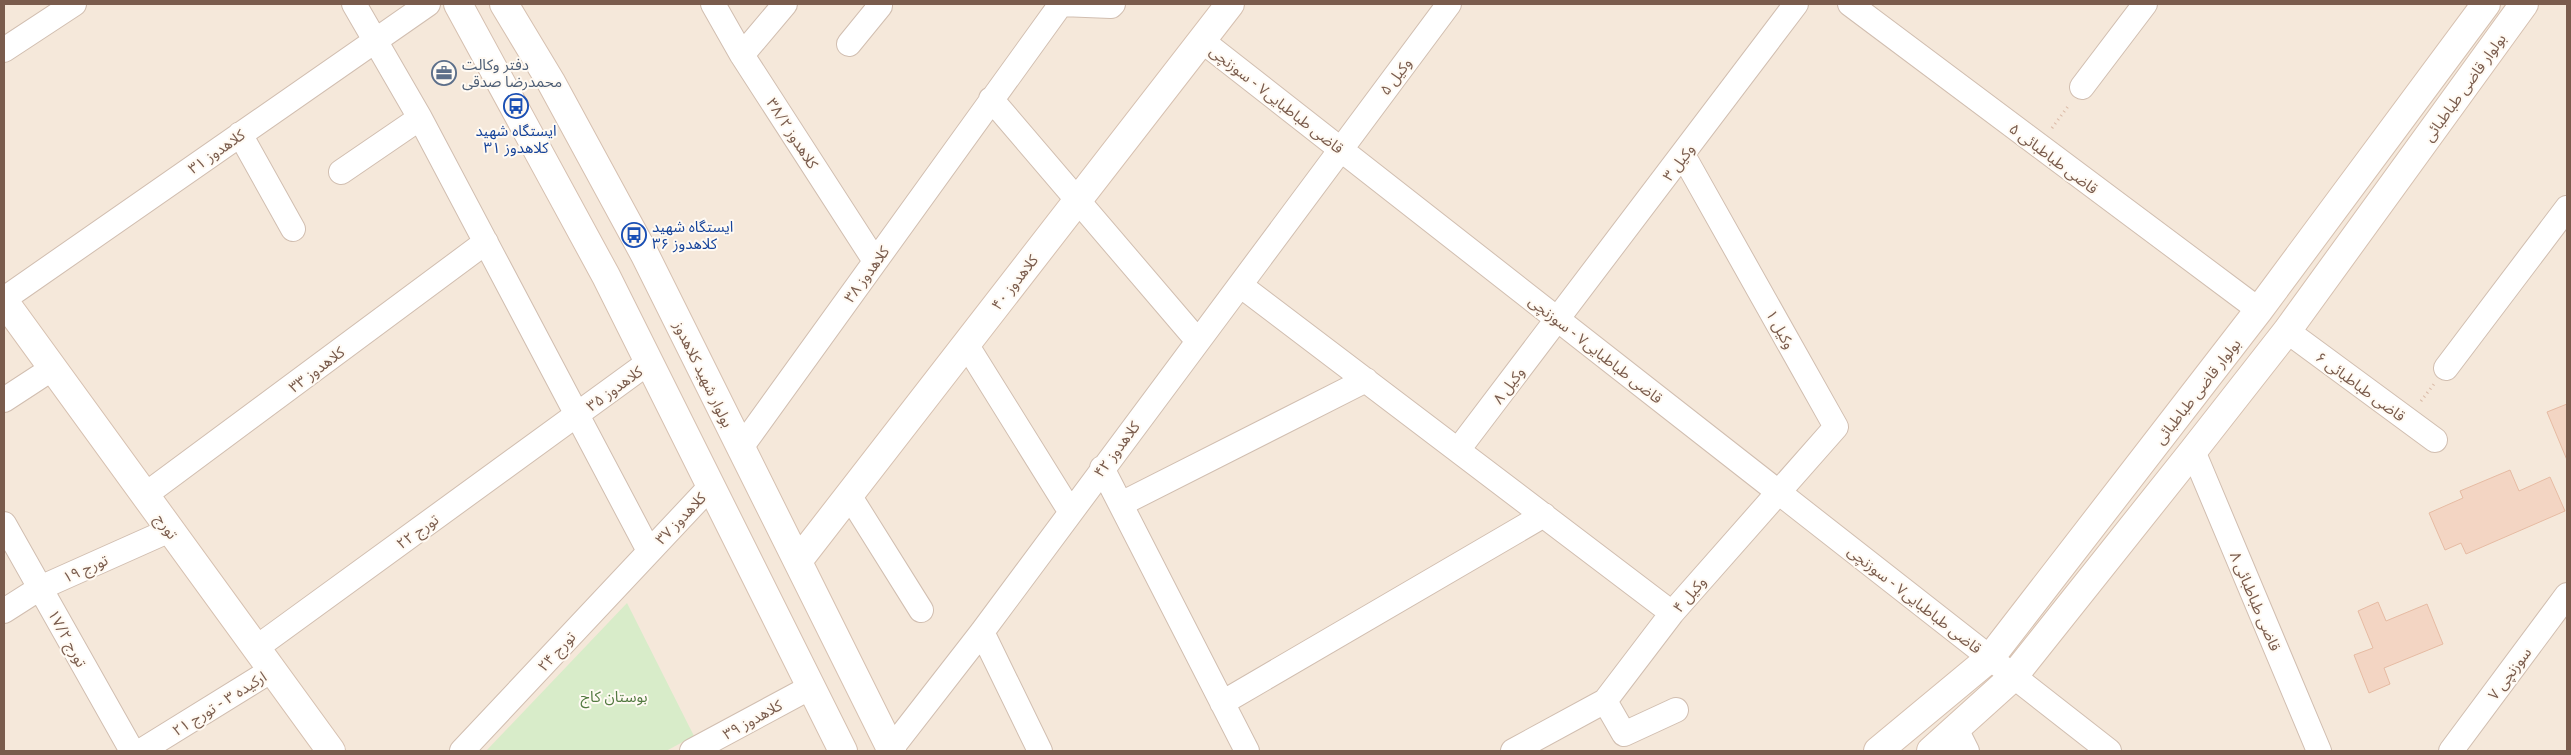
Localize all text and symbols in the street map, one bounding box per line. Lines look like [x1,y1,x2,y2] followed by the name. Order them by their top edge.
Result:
[2419,30,2510,145] street label: بولوار قاضی طباطبائی
[1205,41,1348,159] street label: قاضی طباطبایی۷ - سوزنچی
[1375,54,1416,99] street label: وکيل ۵
[462,55,562,91] place label: دفتر وکالت محمدرضا صدقی
[431,60,457,86] office icon: دفتر وکالت محمدرضا صدقی
[503,93,529,119] bus stop icon: ایستگاه شهید کلاهدوز ۳۱
[763,94,823,173] street label: کلاهدوز ۳۸/۲
[2006,119,2102,198] street label: قاضی طباطبائی ۵
[475,121,557,157] place label: ایستگاه شهید کلاهدوز ۳۱
[184,125,249,178] street label: کلاهدوز ۳۱
[1658,140,1699,185] street label: وکيل ۳
[652,217,733,253] place label: ایستگاه شهید کلاهدوز ۳۶
[621,222,647,248] bus stop icon: ایستگاه شهید کلاهدوز ۳۶
[840,242,894,306] street label: کلاهدوز ۳۸
[987,250,1042,314] street label: کلاهدوز ۴۰
[1524,291,1667,409] street label: قاضی طباطبایی۷ - سوزنچی
[1762,306,1799,352] street label: وکيل ۱
[669,317,737,430] street label: بولوار شهید کلاهدوز
[2150,335,2245,448] street label: بولوار قاضی طباطبائی
[285,342,349,397] street label: کلاهدوز ۳۳
[2312,347,2410,426] street label: قاضی طباطبائی ۶
[582,361,647,415] street label: کلاهدوز ۳۵
[1488,363,1529,408] street label: وکيل ۸
[1089,417,1144,481] street label: کلاهدوز ۴۲
[651,488,710,548] street label: کلاهدوز ۳۷
[149,510,182,544] street label: تورج
[392,510,444,556] street label: تورج ۲۲
[1843,541,1986,659] street label: قاضی طباطبایی۷ - سوزنچی
[2226,549,2285,654] street label: قاضی طباطبائی ۸
[60,550,112,590] street label: تورج ۱۹
[1668,572,1710,616] street label: وکيل ۴
[41,606,91,672] street label: تورج ۱۷/۲
[533,627,582,677] street label: تورج ۲۴
[2483,643,2536,704] street label: سوزنچی ۷
[169,667,272,743] street label: ارکیده ۳ - تورج ۲۱
[580,687,648,709] park label: بوستان کاج
[719,695,786,743] street label: کلاهدوز ۳۹

